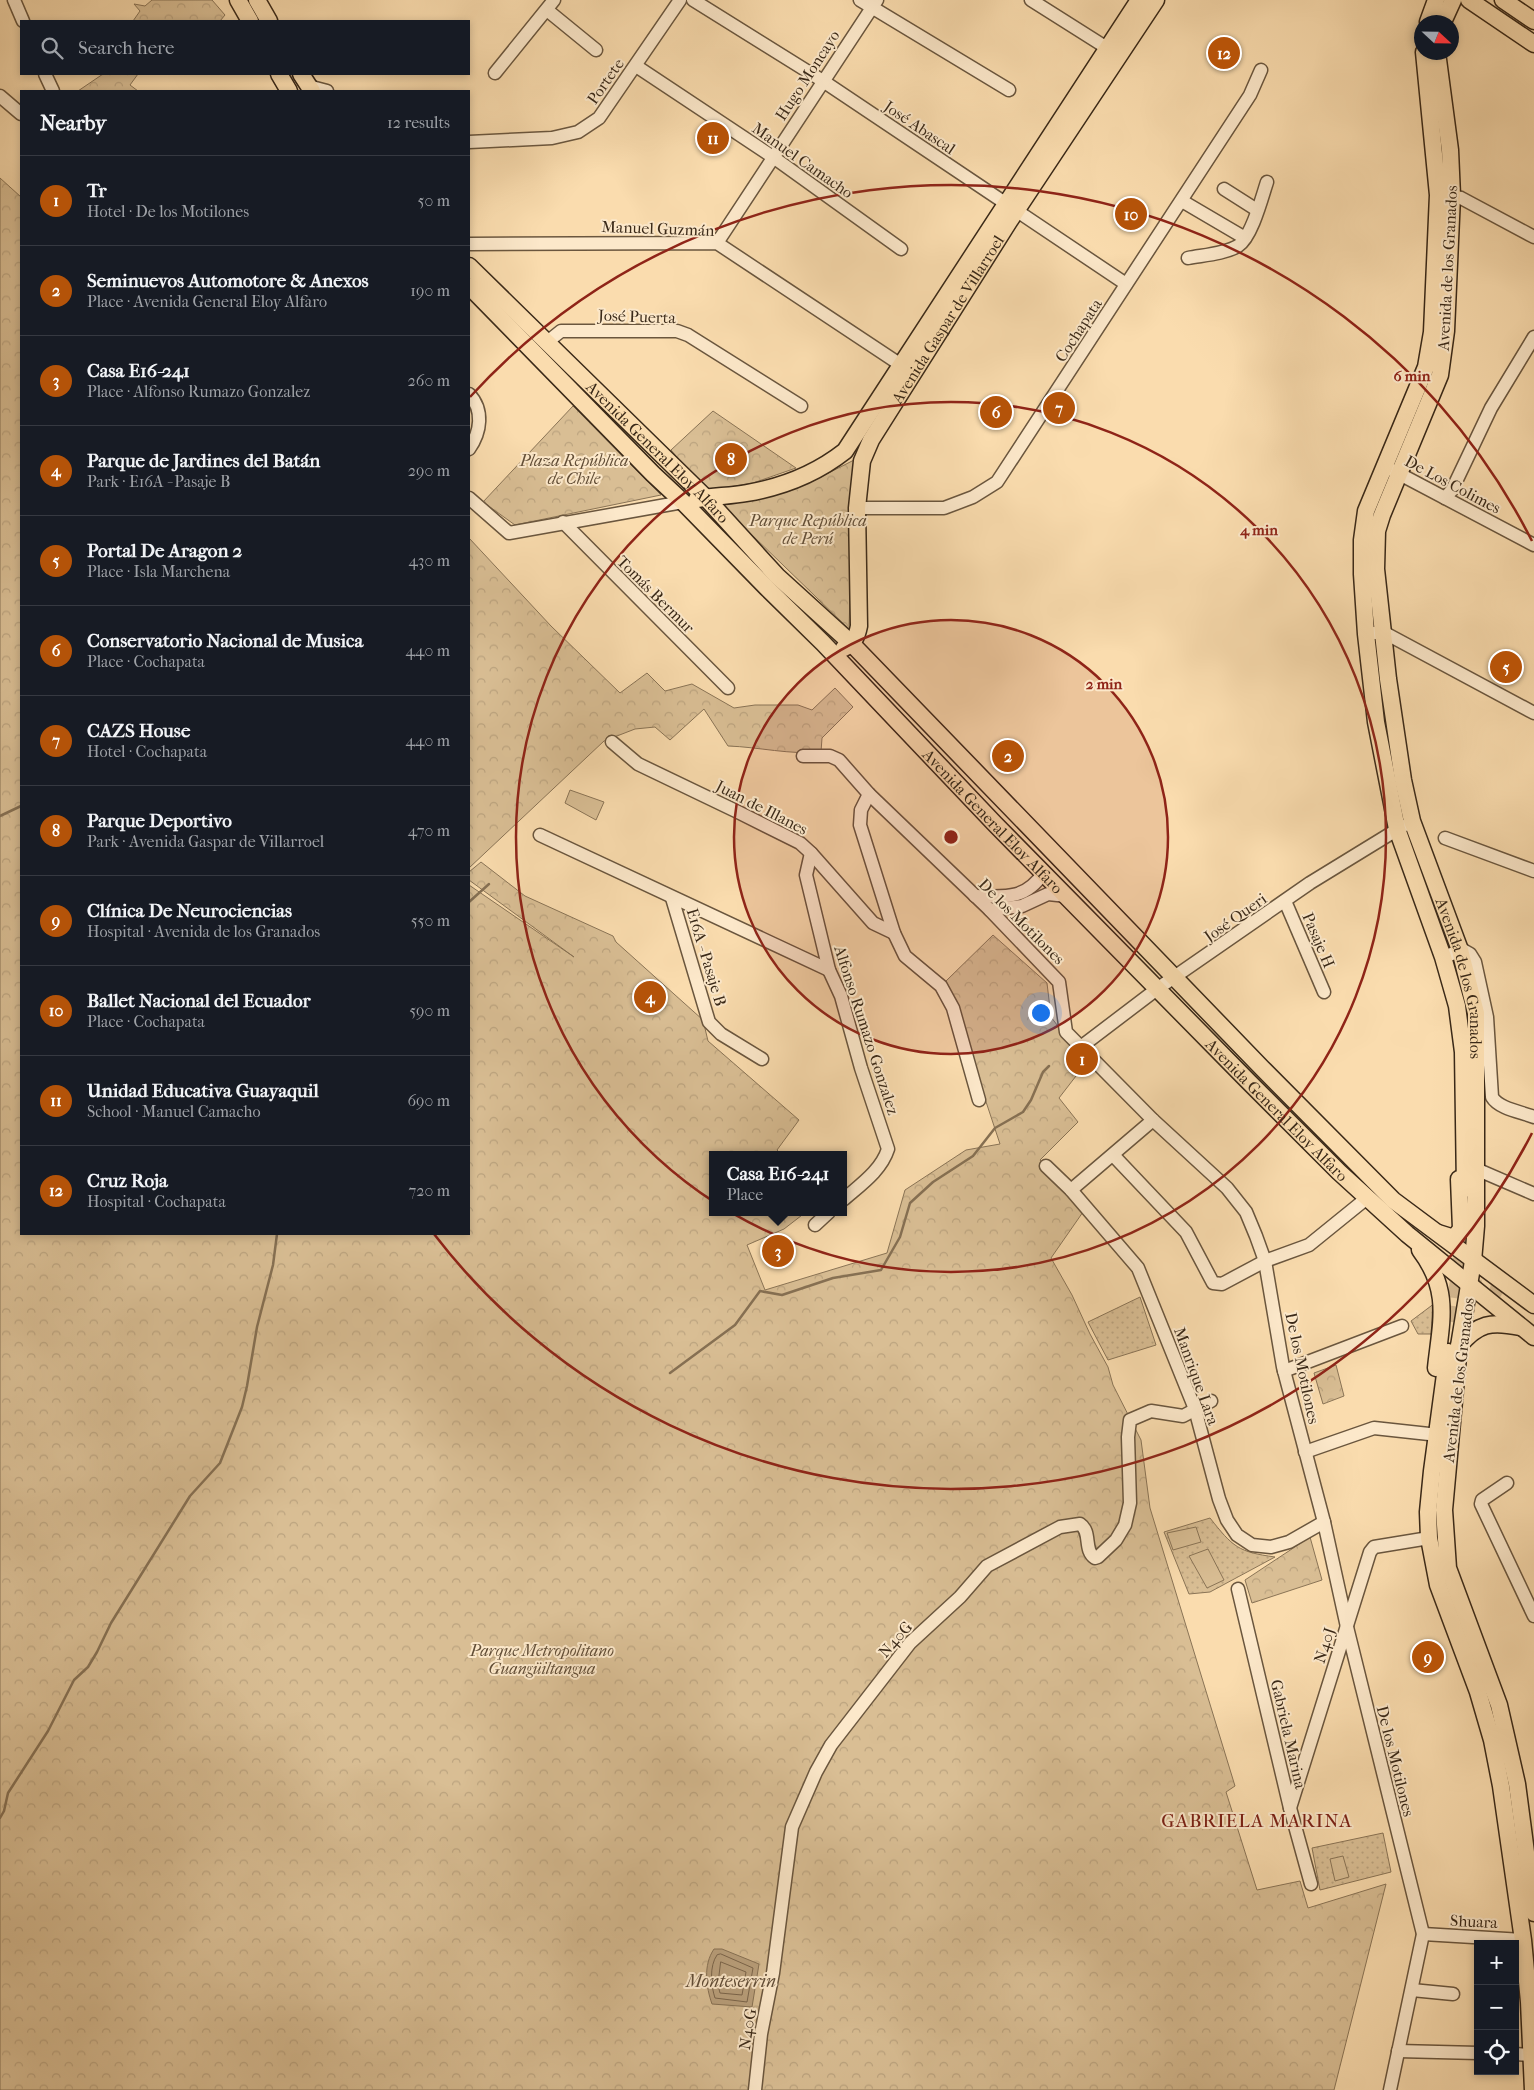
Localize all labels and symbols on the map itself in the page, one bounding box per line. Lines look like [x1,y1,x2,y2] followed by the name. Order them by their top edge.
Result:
[1414,15,1459,60] north arrow
[771,27,844,124] street label: Hugo Moncayo
[1208,34,1240,72] pin: 12
[583,55,628,108] street label: Portete
[879,95,959,159] street label: José Abascal
[697,119,729,157] pin: 11
[749,119,857,202] street label: Manuel Camacho
[1434,185,1461,352] street label: Avenida de los Granados
[1115,195,1147,233] pin: 10
[601,217,716,240] street label: Manuel Guzmán
[887,231,1008,408] street label: Avenida Gaspar de Villarroel
[1051,295,1106,365] street label: Cochapata
[596,306,677,327] street label: José Puerta
[1394,367,1431,385] text: 6 min
[581,377,733,527] street label: Avenida General Eloy Alfaro
[1043,389,1075,427] pin: 7
[980,393,1012,431] pin: 6
[715,440,747,478] pin: 8
[519,451,628,488] park label: Plaza República de Chile
[1402,451,1504,518] street label: De Los Colimes
[748,511,867,548] park label: Parque República de Perú
[1239,521,1278,539] text: 4 min
[613,552,698,637] street label: Tomás Bermur
[1490,648,1522,686] pin: 5
[1086,675,1123,693] text: 2 min
[992,737,1024,775] pin: 2
[918,744,1067,898] street label: Avenida General Eloy Alfaro
[711,775,811,839] street label: Juan de Illanes
[942,828,960,846] centre of rings
[975,874,1069,968] street label: De los Motilones
[1199,889,1270,947] street label: José Queri
[1431,894,1485,1059] street label: Avenida de los Granados
[683,906,730,1008] street label: E16A - Pasaje B
[1298,910,1339,971] street label: Pasaje H
[830,942,903,1117] street label: Alfonso Rumazo Gonzalez
[634,978,666,1016] pin: 4
[1028,1000,1054,1026] your location
[1201,1034,1352,1185] street label: Avenida General Eloy Alfaro
[1066,1040,1098,1078] pin: 1
[762,1232,794,1270] pin: 3
[1439,1297,1478,1465] street label: Avenida de los Granados
[1281,1311,1324,1426] street label: De los Motilones
[1170,1325,1223,1428] street label: Manrique Lara
[875,1617,916,1661] street label: N40G
[1310,1625,1339,1665] street label: N40J
[1412,1638,1444,1676] pin: 9
[469,1641,614,1678] park label: Parque Metropolitano Guangüiltangua
[1267,1678,1310,1791] street label: Gabriela Marina
[1373,1704,1418,1819] street label: De los Motilones
[1161,1810,1353,1832] district label: GABRIELA MARINA
[1450,1911,1499,1932] street label: Shuara
[684,1971,776,1992] water label: Monteserrin
[735,2007,760,2051] street label: N40G

